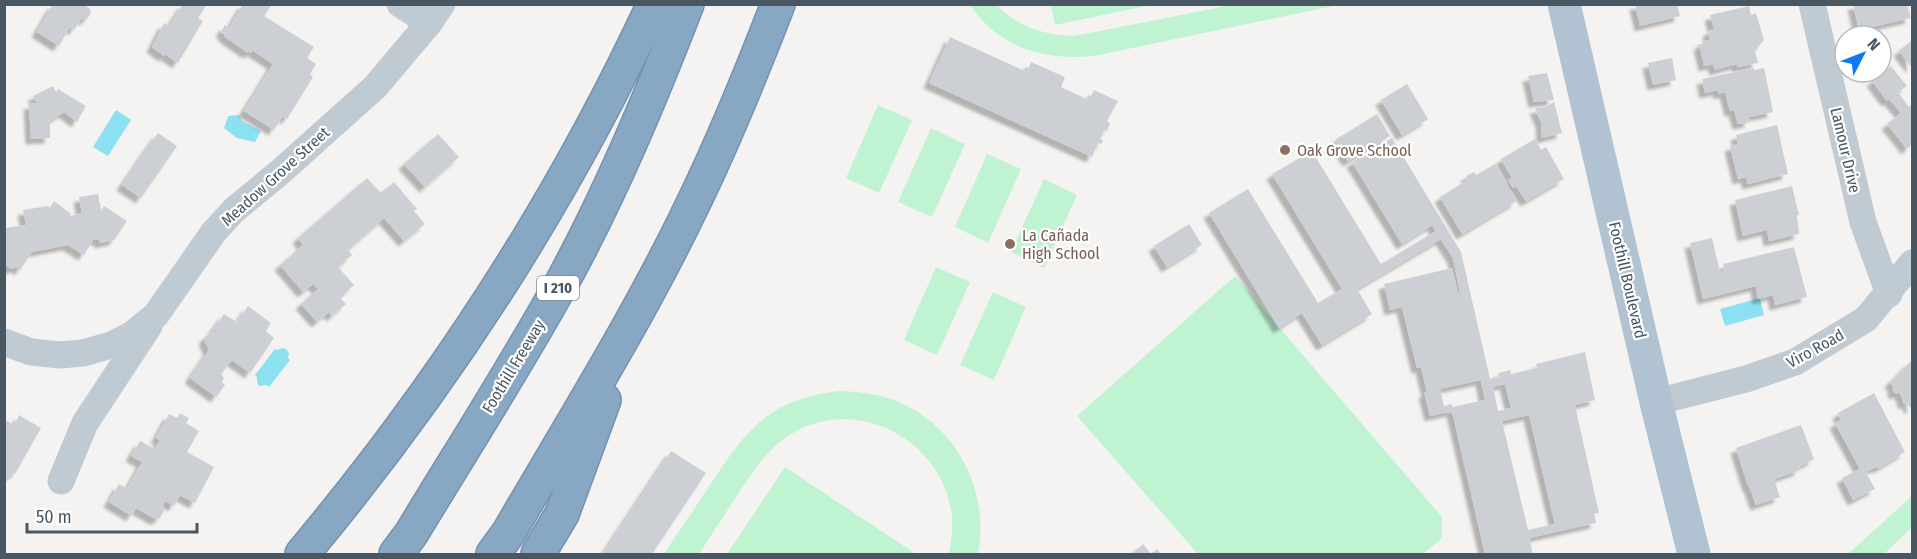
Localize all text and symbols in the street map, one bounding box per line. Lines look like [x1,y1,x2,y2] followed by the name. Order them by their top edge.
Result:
[1833,24,1893,84] north arrow
[1864,34,1884,54] text: N
[1826,106,1865,195] street label: Lamour Drive
[217,122,334,230] street label: Meadow Grove Street
[1297,141,1412,160] place label: Oak Grove School
[1278,143,1292,157] marker: Oak Grove School
[1605,220,1650,340] street label: Foothill Boulevard
[1022,226,1100,263] place label: La Cañada High School
[1003,237,1017,251] marker: La Cañada High School
[537,276,579,300] road number: I 210
[478,315,549,416] street label: Foothill Freeway
[1783,325,1847,372] street label: Viro Road
[27,496,196,534] scale bar
[36,506,72,528] text: 50 m

